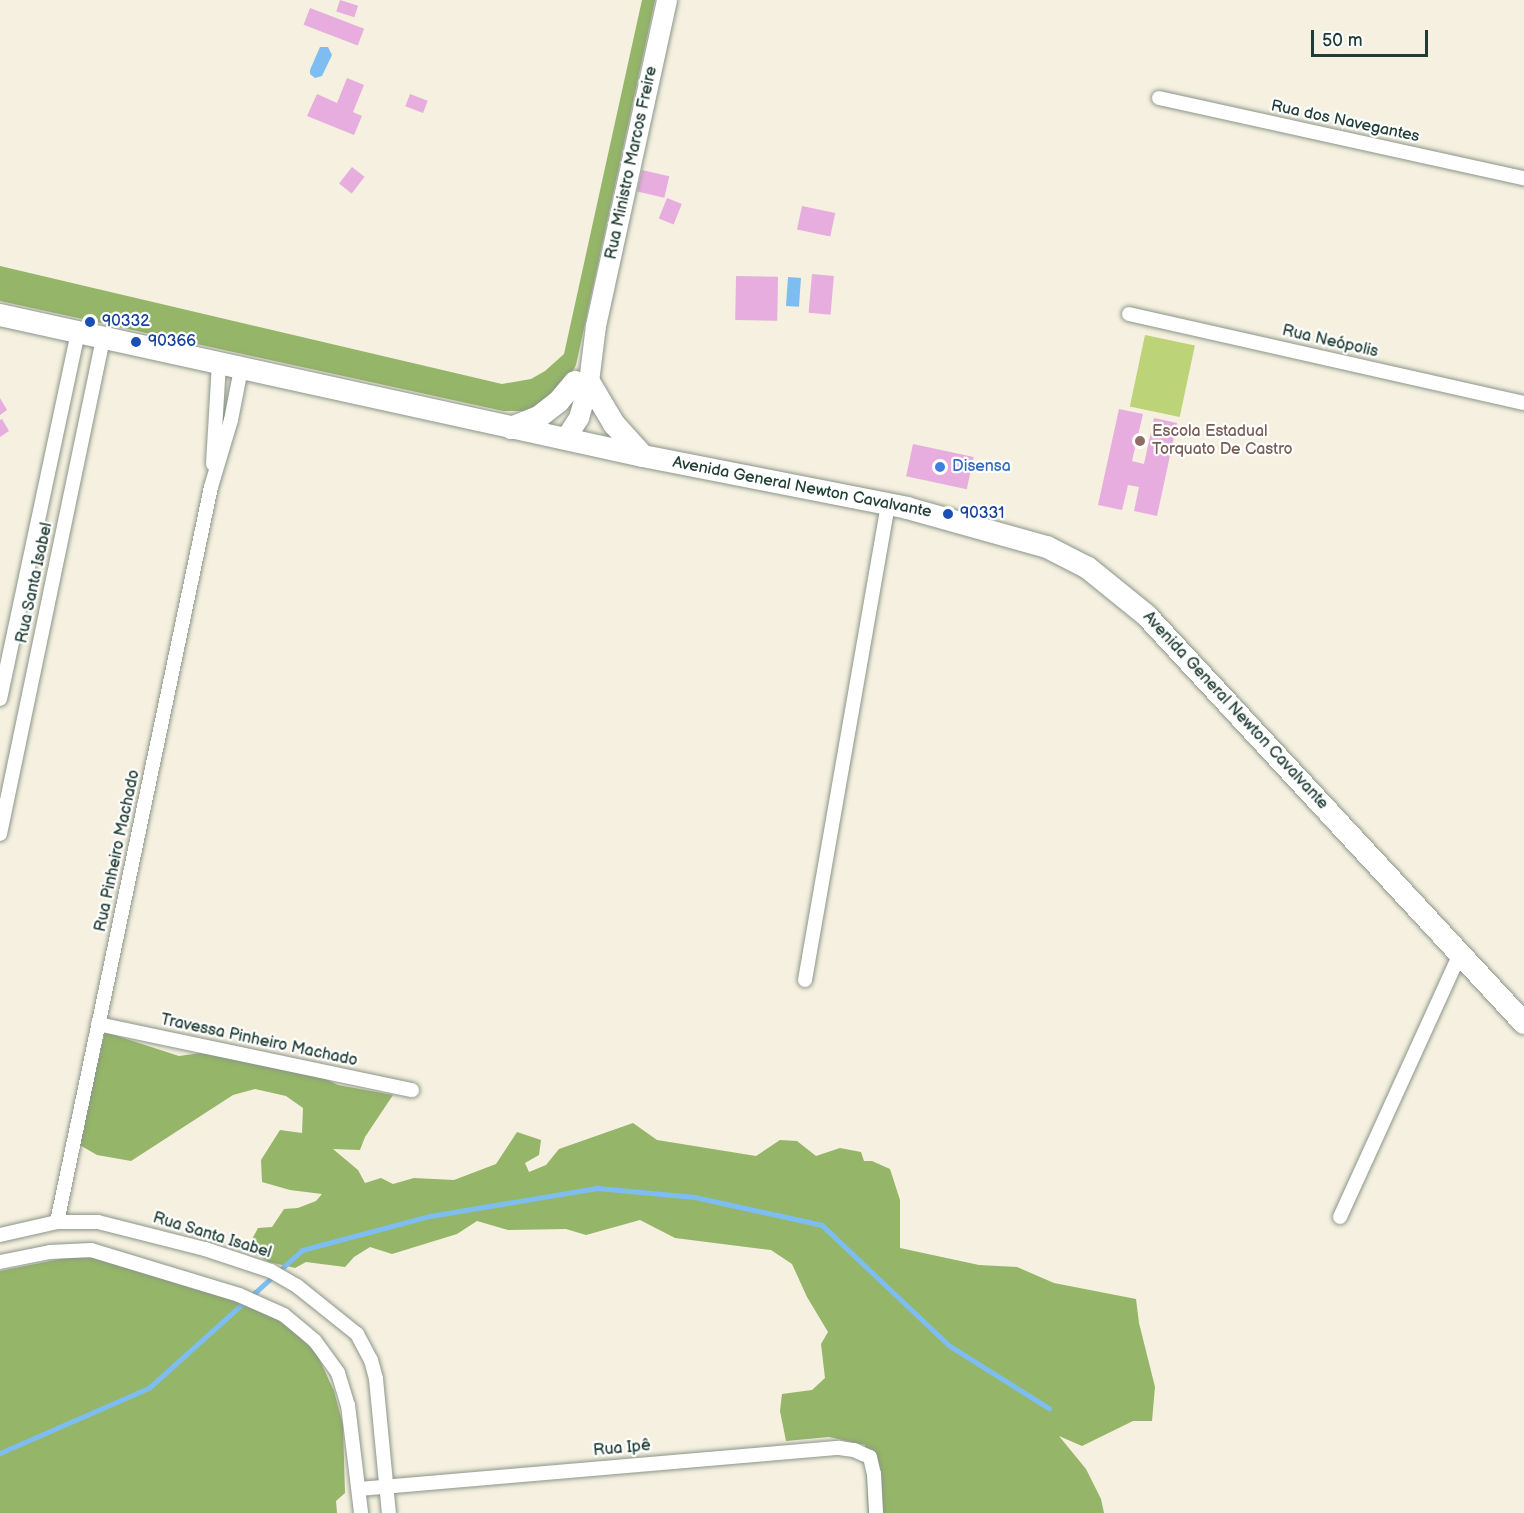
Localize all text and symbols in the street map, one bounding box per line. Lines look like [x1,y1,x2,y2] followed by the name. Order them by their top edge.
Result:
[1314,18,1431,56] scale bar
[1322,30,1363,51] text: 50 m
[602,65,662,261] street label: Rua Ministro Marcos Freire
[1269,97,1421,147] street label: Rua dos Navegantes
[102,312,150,332] place label: 90332
[83,315,97,329] marker: 90332
[1280,322,1380,362] street label: Rua Neópolis
[148,332,196,352] place label: 90366
[129,335,143,349] marker: 90366
[1152,422,1293,460] place label: Escola Estadual Torquato De Castro
[1133,434,1147,448] marker: Escola Estadual Torquato De Castro
[671,453,933,523] street label: Avenida General Newton Cavalvante
[952,457,1011,477] place label: Disensa
[933,460,947,474] marker: Disensa
[960,504,1005,524] place label: 90331
[941,507,955,521] marker: 90331
[13,521,57,645] street label: Rua Santa Isabel
[1138,608,1332,814] street label: Avenida General Newton Cavalvante
[91,768,145,934] street label: Rua Pinheiro Machado
[159,1011,359,1071] street label: Travessa Pinheiro Machado
[150,1209,274,1263] street label: Rua Santa Isabel
[593,1437,651,1461] street label: Rua Ipê

